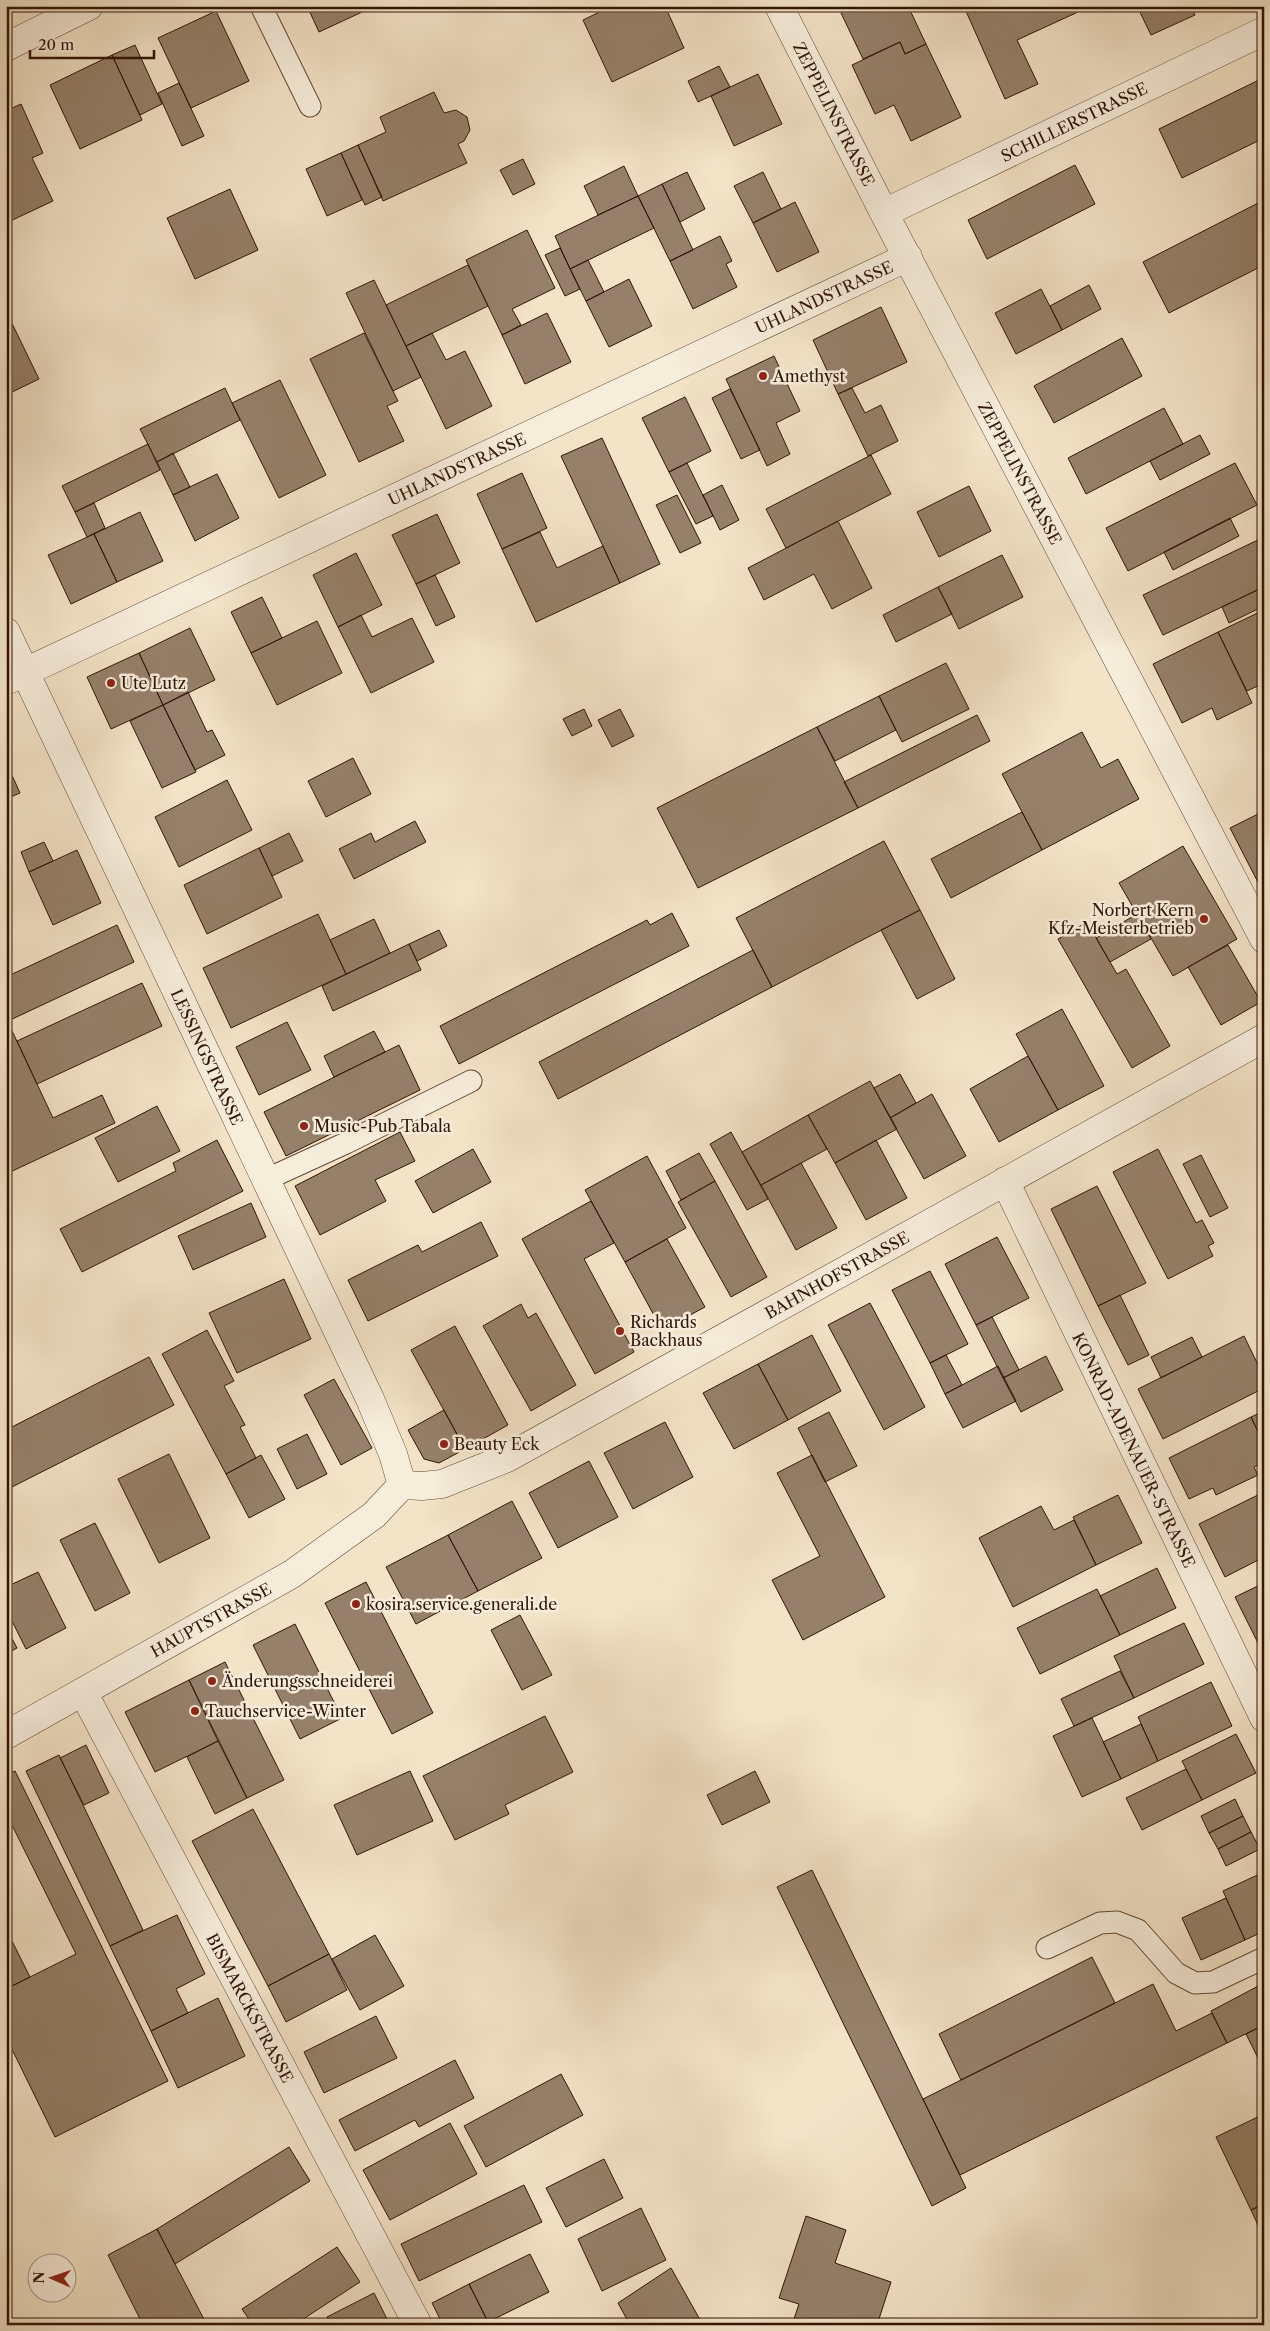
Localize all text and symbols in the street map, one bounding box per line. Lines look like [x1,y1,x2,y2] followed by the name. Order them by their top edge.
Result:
[30,28,154,60] scale bar
[38,35,74,54] text: 20 m
[789,39,879,189] street label: ZEPPELINSTRASSE
[997,78,1151,166] street label: SCHILLERSTRASSE
[752,256,896,338] street label: UHLANDSTRASSE
[772,366,845,386] place label: Amethyst
[757,370,769,382] marker: Amethyst
[974,398,1066,548] street label: ZEPPELINSTRASSE
[385,428,529,510] street label: UHLANDSTRASSE
[121,673,186,693] place label: Ute Lutz
[105,677,117,689] marker: Ute Lutz
[1048,900,1194,938] place label: Norbert Kern Kfz-Meisterbetrieb
[1198,913,1210,925] marker: Norbert Kern Kfz-Meisterbetrieb
[167,986,247,1128] street label: LESSINGSTRASSE
[314,1116,452,1136] place label: Music-Pub Tabala
[298,1120,310,1132] marker: Music-Pub Tabala
[761,1227,913,1323] street label: BAHNHOFSTRASSE
[630,1312,703,1350] place label: Richards Backhaus
[614,1325,626,1337] marker: Richards Backhaus
[1068,1329,1200,1571] street label: KONRAD-ADENAUER-STRASSE
[454,1434,540,1454] place label: Beauty Eck
[438,1438,450,1450] marker: Beauty Eck
[147,1578,275,1662] street label: HAUPTSTRASSE
[366,1594,557,1614] place label: kosira.service.generali.de
[350,1598,362,1610] marker: kosira.service.generali.de
[221,1671,393,1691] place label: Änderungsschneiderei
[206,1675,218,1687] marker: Änderungsschneiderei
[205,1701,366,1721] place label: Tauchservice-Winter
[189,1705,201,1717] marker: Tauchservice-Winter
[202,1930,298,2086] street label: BISMARCKSTRASSE
[28,2254,78,2304] north arrow
[30,2271,48,2284] text: N

